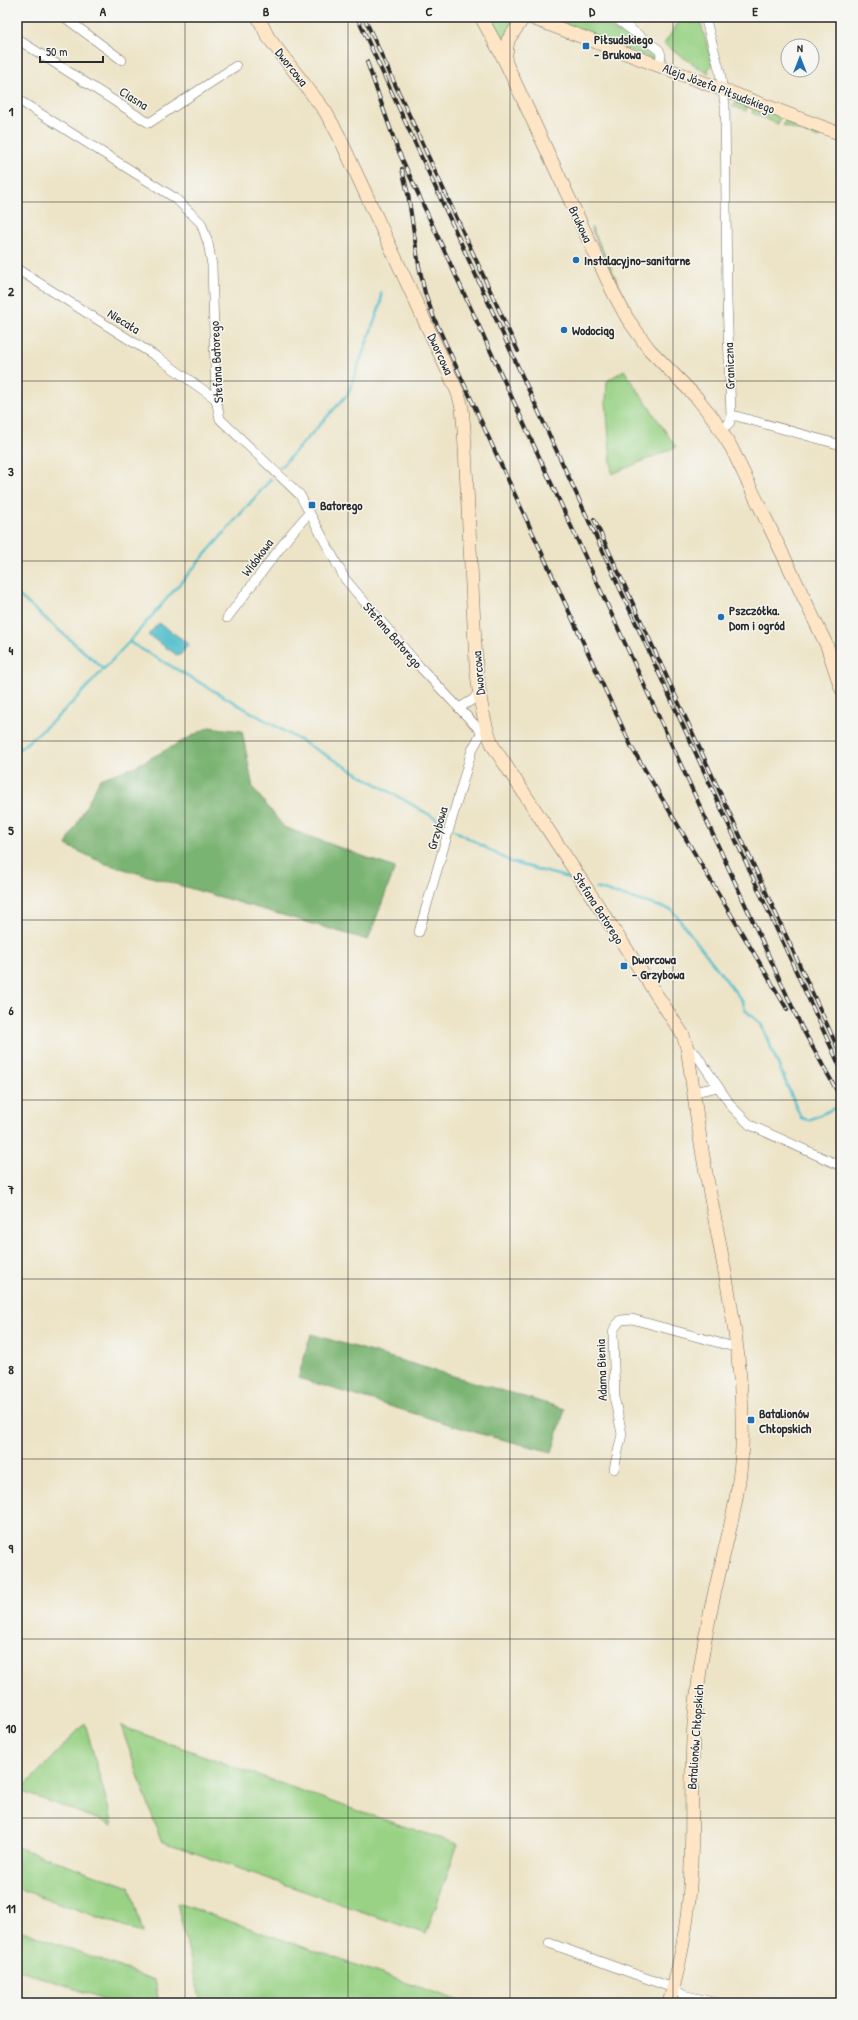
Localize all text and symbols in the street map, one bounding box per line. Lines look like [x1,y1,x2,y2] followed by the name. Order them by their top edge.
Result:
[100,2,107,20] text: A
[263,2,270,20] text: B
[425,2,433,20] text: C
[589,2,596,20] text: D
[752,2,758,20] text: E
[594,30,654,63] place label: Piłsudskiego - Brukowa
[40,38,103,64] scale bar
[780,38,820,78] north arrow
[581,41,591,51] marker: Piłsudskiego - Brukowa
[797,41,803,55] text: N
[46,43,67,60] text: 50 m
[271,44,313,90] street label: Dworcowa
[660,58,778,118] street label: Aleja Józefa Piłsudskiego
[116,82,152,114] street label: Ciasna
[9,102,14,120] text: 1
[565,203,597,245] street label: Brukowa
[584,251,691,270] place label: Instalacyjno-sanitarne
[571,255,581,265] marker: Instalacyjno-sanitarne
[8,282,15,300] text: 2
[104,304,144,338] street label: Niecała
[205,321,227,403] street label: Stefana Batorego
[572,321,615,340] place label: Wodociąg
[559,325,569,335] marker: Wodociąg
[424,330,458,378] street label: Dworcowa
[719,342,739,390] street label: Graniczna
[8,462,14,480] text: 3
[320,496,363,515] place label: Batorego
[307,500,317,510] marker: Batorego
[237,534,277,580] street label: Widokowa
[359,598,427,672] street label: Stefana Batorego
[729,601,785,635] place label: Pszczółka. Dom i ogród
[716,612,726,622] marker: Pszczółka. Dom i ogród
[9,641,14,659] text: 4
[467,650,489,696] street label: Dworcowa
[422,804,452,852] street label: Grzybowa
[8,821,14,839] text: 5
[569,869,629,947] street label: Stefana Batorego
[632,950,685,984] place label: Dworcowa - Grzybowa
[619,961,629,971] marker: Dworcowa - Grzybowa
[8,1001,14,1019] text: 6
[7,1180,15,1198] text: 7
[591,1339,611,1401] street label: Adama Bienia
[8,1360,14,1378] text: 8
[759,1404,812,1438] place label: Batalionów Chłopskich
[746,1415,756,1425] marker: Batalionów Chłopskich
[9,1539,14,1557] text: 9
[682,1683,708,1790] street label: Batalionów Chłopskich
[6,1719,16,1737] text: 10
[6,1899,16,1917] text: 11

